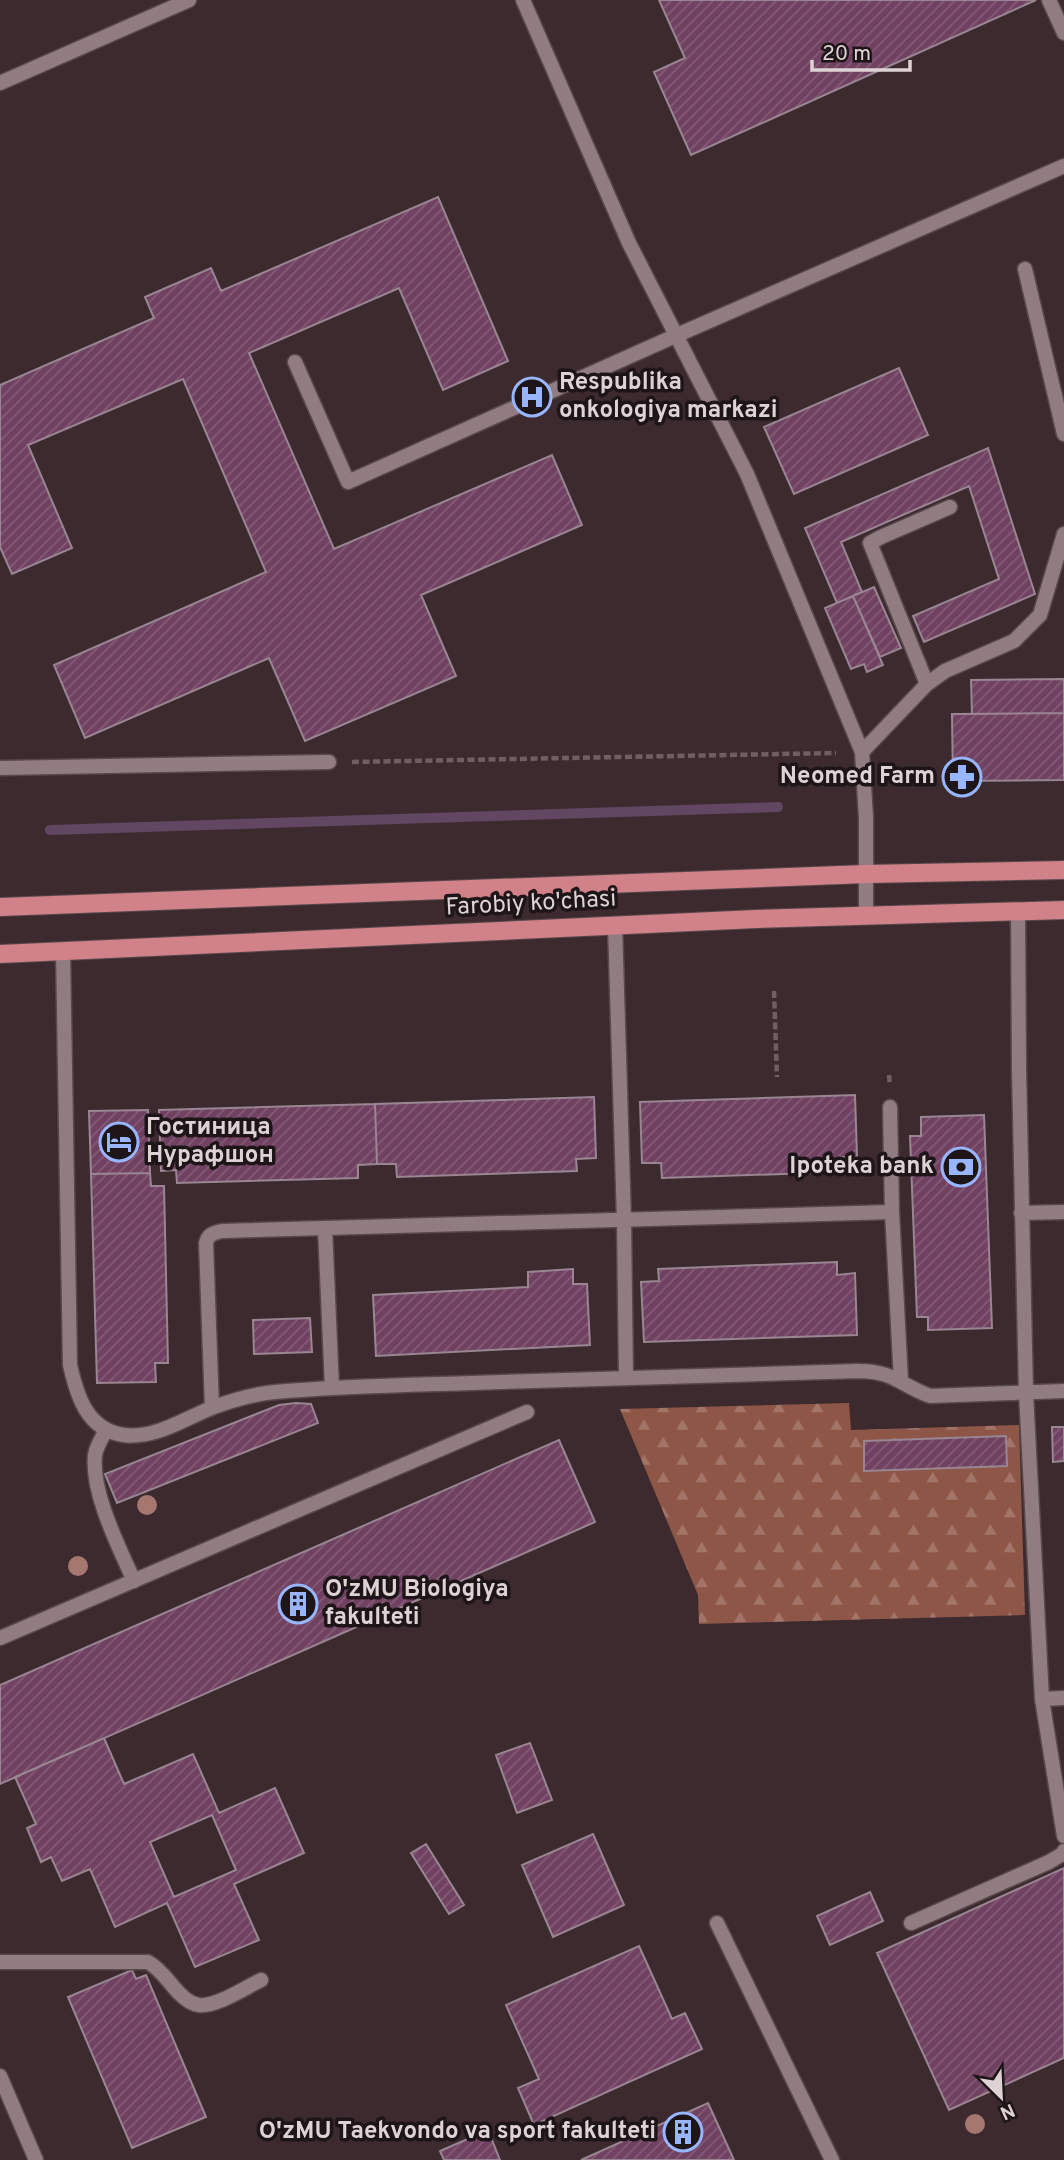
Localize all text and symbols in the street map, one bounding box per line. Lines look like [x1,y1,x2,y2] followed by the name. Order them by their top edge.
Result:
[812,28,910,72] scale bar
[822,41,871,68] text: 20 m
[559,368,778,426] place label: Respublika onkologiya markazi
[511,376,553,418] hospital icon: Respublika onkologiya markazi
[941,756,983,798] pharmacy icon: Neomed Farm
[780,762,935,792] place label: Neomed Farm
[445,885,617,923] street label: Farobiy ko'chasi
[146,1113,274,1171] place label: Гостиница Нурафшон
[98,1121,140,1163] hotel icon: Гостиница Нурафшон
[940,1146,982,1188] bank icon: Ipoteka bank
[789,1152,934,1182] place label: Ipoteka bank
[325,1575,509,1633] place label: O'zMU Biologiya fakulteti
[277,1583,319,1625] building icon: O'zMU Biologiya fakulteti
[966,2062,1036,2132] north arrow
[996,2097,1018,2124] text: N
[662,2111,704,2153] building icon: O'zMU Taekvondo va sport fakulteti
[259,2117,656,2147] place label: O'zMU Taekvondo va sport fakulteti

